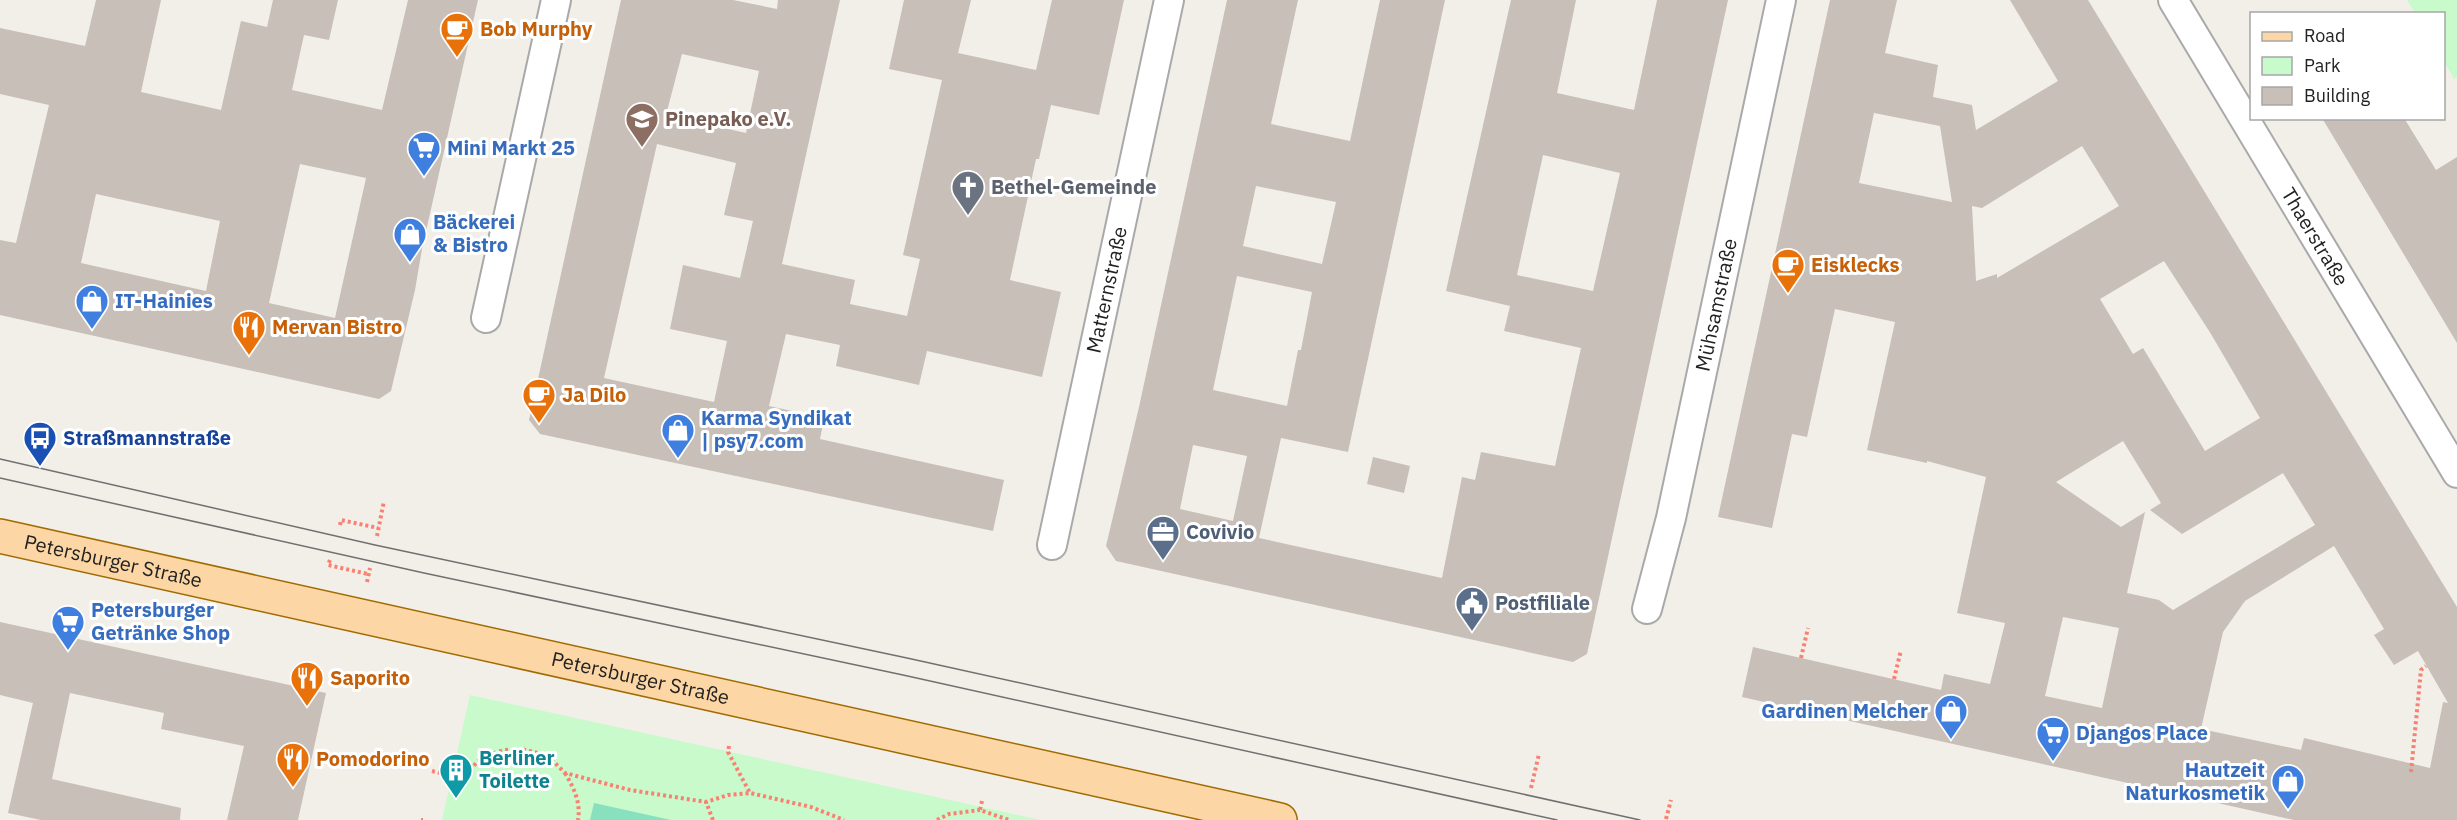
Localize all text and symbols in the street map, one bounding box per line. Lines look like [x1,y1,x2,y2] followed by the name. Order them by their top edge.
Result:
[439,11,475,58] cafe icon: Bob Murphy
[2250,12,2445,120] legend
[480,15,593,42] place label: Bob Murphy
[2304,24,2345,47] text: Road
[2304,54,2341,77] text: Park
[2304,84,2371,107] text: Building
[624,101,660,148] school or university icon: Pinepako e.V.
[665,105,791,132] place label: Pinepako e.V.
[406,130,442,177] supermarket icon: Mini Markt 25
[447,134,575,161] place label: Mini Markt 25
[950,169,986,216] church icon: Bethel-Gemeinde
[991,173,1156,200] place label: Bethel-Gemeinde
[2276,182,2355,291] street label: Thaerstraße
[433,208,515,258] place label: Bäckerei & Bistro
[392,216,428,263] shop icon: Bäckerei & Bistro
[1080,224,1133,356] street label: Matternstraße
[1689,236,1743,374] street label: Mühsamstraße
[1770,247,1806,294] cafe icon: Eisklecks
[1811,251,1900,278] place label: Eisklecks
[74,283,110,330] shop icon: IT-Hainies
[115,287,213,314] place label: IT-Hainies
[231,309,267,356] restaurant icon: Mervan Bistro
[272,313,402,340] place label: Mervan Bistro
[521,377,557,424] cafe icon: Ja Dilo
[562,381,626,408] place label: Ja Dilo
[701,404,852,454] place label: Karma Syndikat | psy7.com
[660,412,696,459] shop icon: Karma Syndikat | psy7.com
[22,420,58,467] bus stop icon: Straßmannstraße
[63,424,231,451] place label: Straßmannstraße
[1145,514,1181,561] office icon: Covivio
[1186,518,1254,545] place label: Covivio
[22,528,205,593] street label: Petersburger Straße
[1454,585,1490,632] public building icon: Postfiliale
[1495,589,1590,616] place label: Postfiliale
[91,596,230,646] place label: Petersburger Getränke Shop
[50,604,86,651] supermarket icon: Petersburger Getränke Shop
[549,645,732,710] street label: Petersburger Straße
[289,660,325,707] restaurant icon: Saporito
[330,664,410,691] place label: Saporito
[1933,693,1969,740] shop icon: Gardinen Melcher
[1761,697,1928,724] place label: Gardinen Melcher
[2035,715,2071,762] supermarket icon: Djangos Place
[2076,719,2208,746] place label: Djangos Place
[275,741,311,788] restaurant icon: Pomodorino
[479,744,555,794] place label: Berliner Toilette
[316,745,430,772] place label: Pomodorino
[438,752,474,799] building icon: Berliner Toilette
[2125,756,2265,806] place label: Hautzeit Naturkosmetik
[2270,763,2306,810] shop icon: Hautzeit Naturkosmetik

